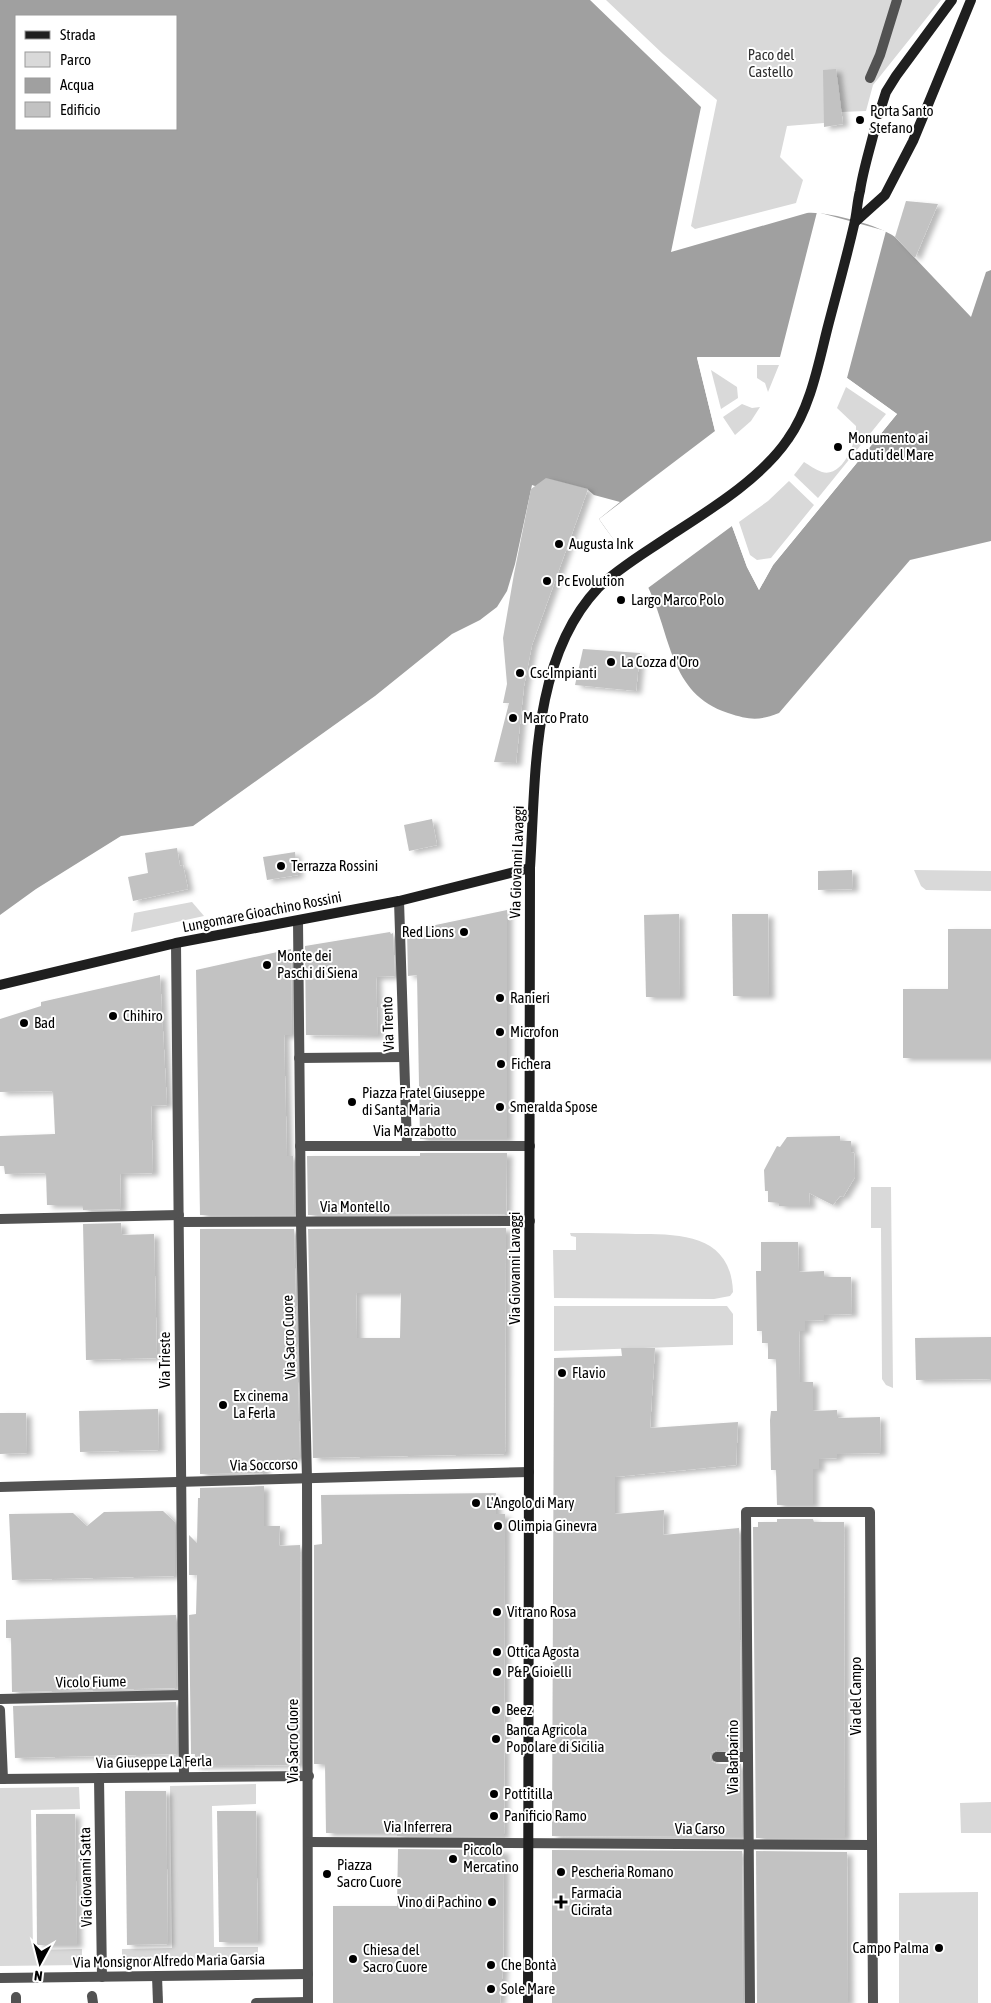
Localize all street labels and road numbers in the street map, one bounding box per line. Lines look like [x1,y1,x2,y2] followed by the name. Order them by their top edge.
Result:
[506,805,527,919] street label: Via Giovanni Lavaggi
[181,888,343,935] street label: Lungomare Gioachino Rossini
[378,996,397,1052] street label: Via Trento
[373,1122,457,1139] street label: Via Marzabotto
[320,1198,390,1215] street label: Via Montello
[506,1211,523,1325] street label: Via Giovanni Lavaggi
[279,1294,298,1380] street label: Via Sacro Cuore
[156,1332,173,1388] street label: Via Trieste
[230,1455,298,1474] street label: Via Soccorso
[847,1657,864,1735] street label: Via del Campo
[56,1672,127,1691] street label: Vicolo Fiume
[284,1699,301,1783] street label: Via Sacro Cuore
[724,1720,741,1794] street label: Via Barbarino
[96,1752,212,1771] street label: Via Giuseppe La Ferla
[384,1818,452,1835] street label: Via Inferrera
[675,1820,725,1837] street label: Via Carso
[76,1827,95,1927] street label: Via Giovanni Satta
[73,1950,265,1971] street label: Via Monsignor Alfredo Maria Garsia

